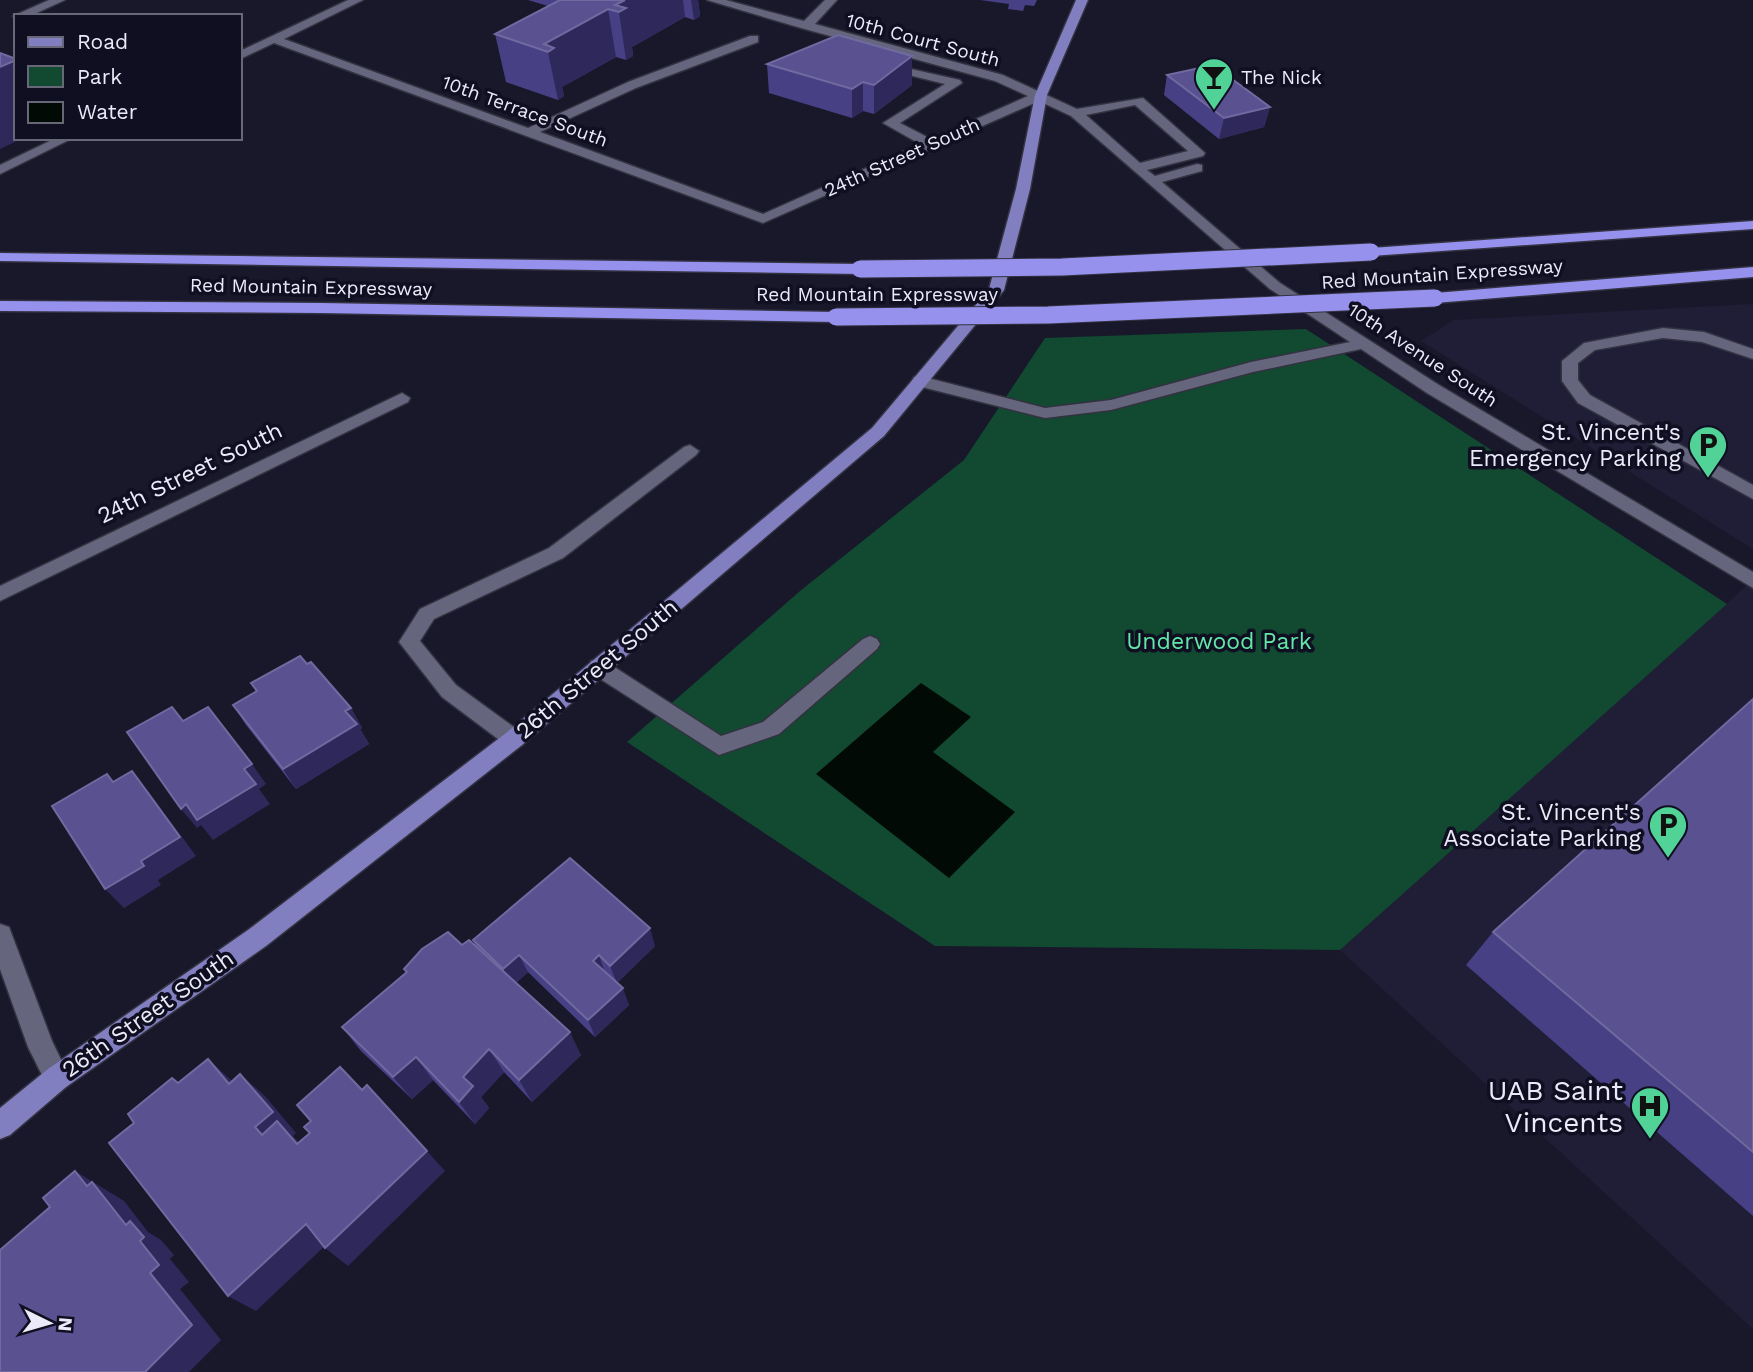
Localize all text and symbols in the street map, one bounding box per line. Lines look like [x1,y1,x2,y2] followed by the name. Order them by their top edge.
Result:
[844,8,1002,72] street label: 10th Court South
[14,14,242,140] legend
[77,29,128,54] text: Road
[1193,56,1235,111] bar icon: The Nick
[77,64,122,89] text: Park
[1241,66,1322,89] place label: The Nick
[439,70,611,152] street label: 10th Terrace South
[77,99,138,124] text: Water
[821,113,983,201] street label: 24th Street South
[1320,254,1564,294] street label: Red Mountain Expressway
[190,273,432,301] street label: Red Mountain Expressway
[756,283,998,306] street label: Red Mountain Expressway
[1344,298,1502,412] street label: 10th Avenue South
[93,417,287,529] street label: 24th Street South
[1469,419,1682,472] place label: St. Vincent's Emergency Parking
[1687,424,1729,479] parking icon: St. Vincent's Emergency Parking
[511,593,683,745] street label: 26th Street South
[1126,628,1312,655] park label: Underwood Park
[1444,799,1642,852] place label: St. Vincent's Associate Parking
[1647,804,1689,859] parking icon: St. Vincent's Associate Parking
[57,945,239,1083] street label: 26th Street South
[1488,1074,1623,1139] place label: UAB Saint Vincents
[1629,1085,1671,1140] hospital icon: UAB Saint Vincents
[14,1288,84,1358] north arrow
[53,1316,78,1332] text: N

